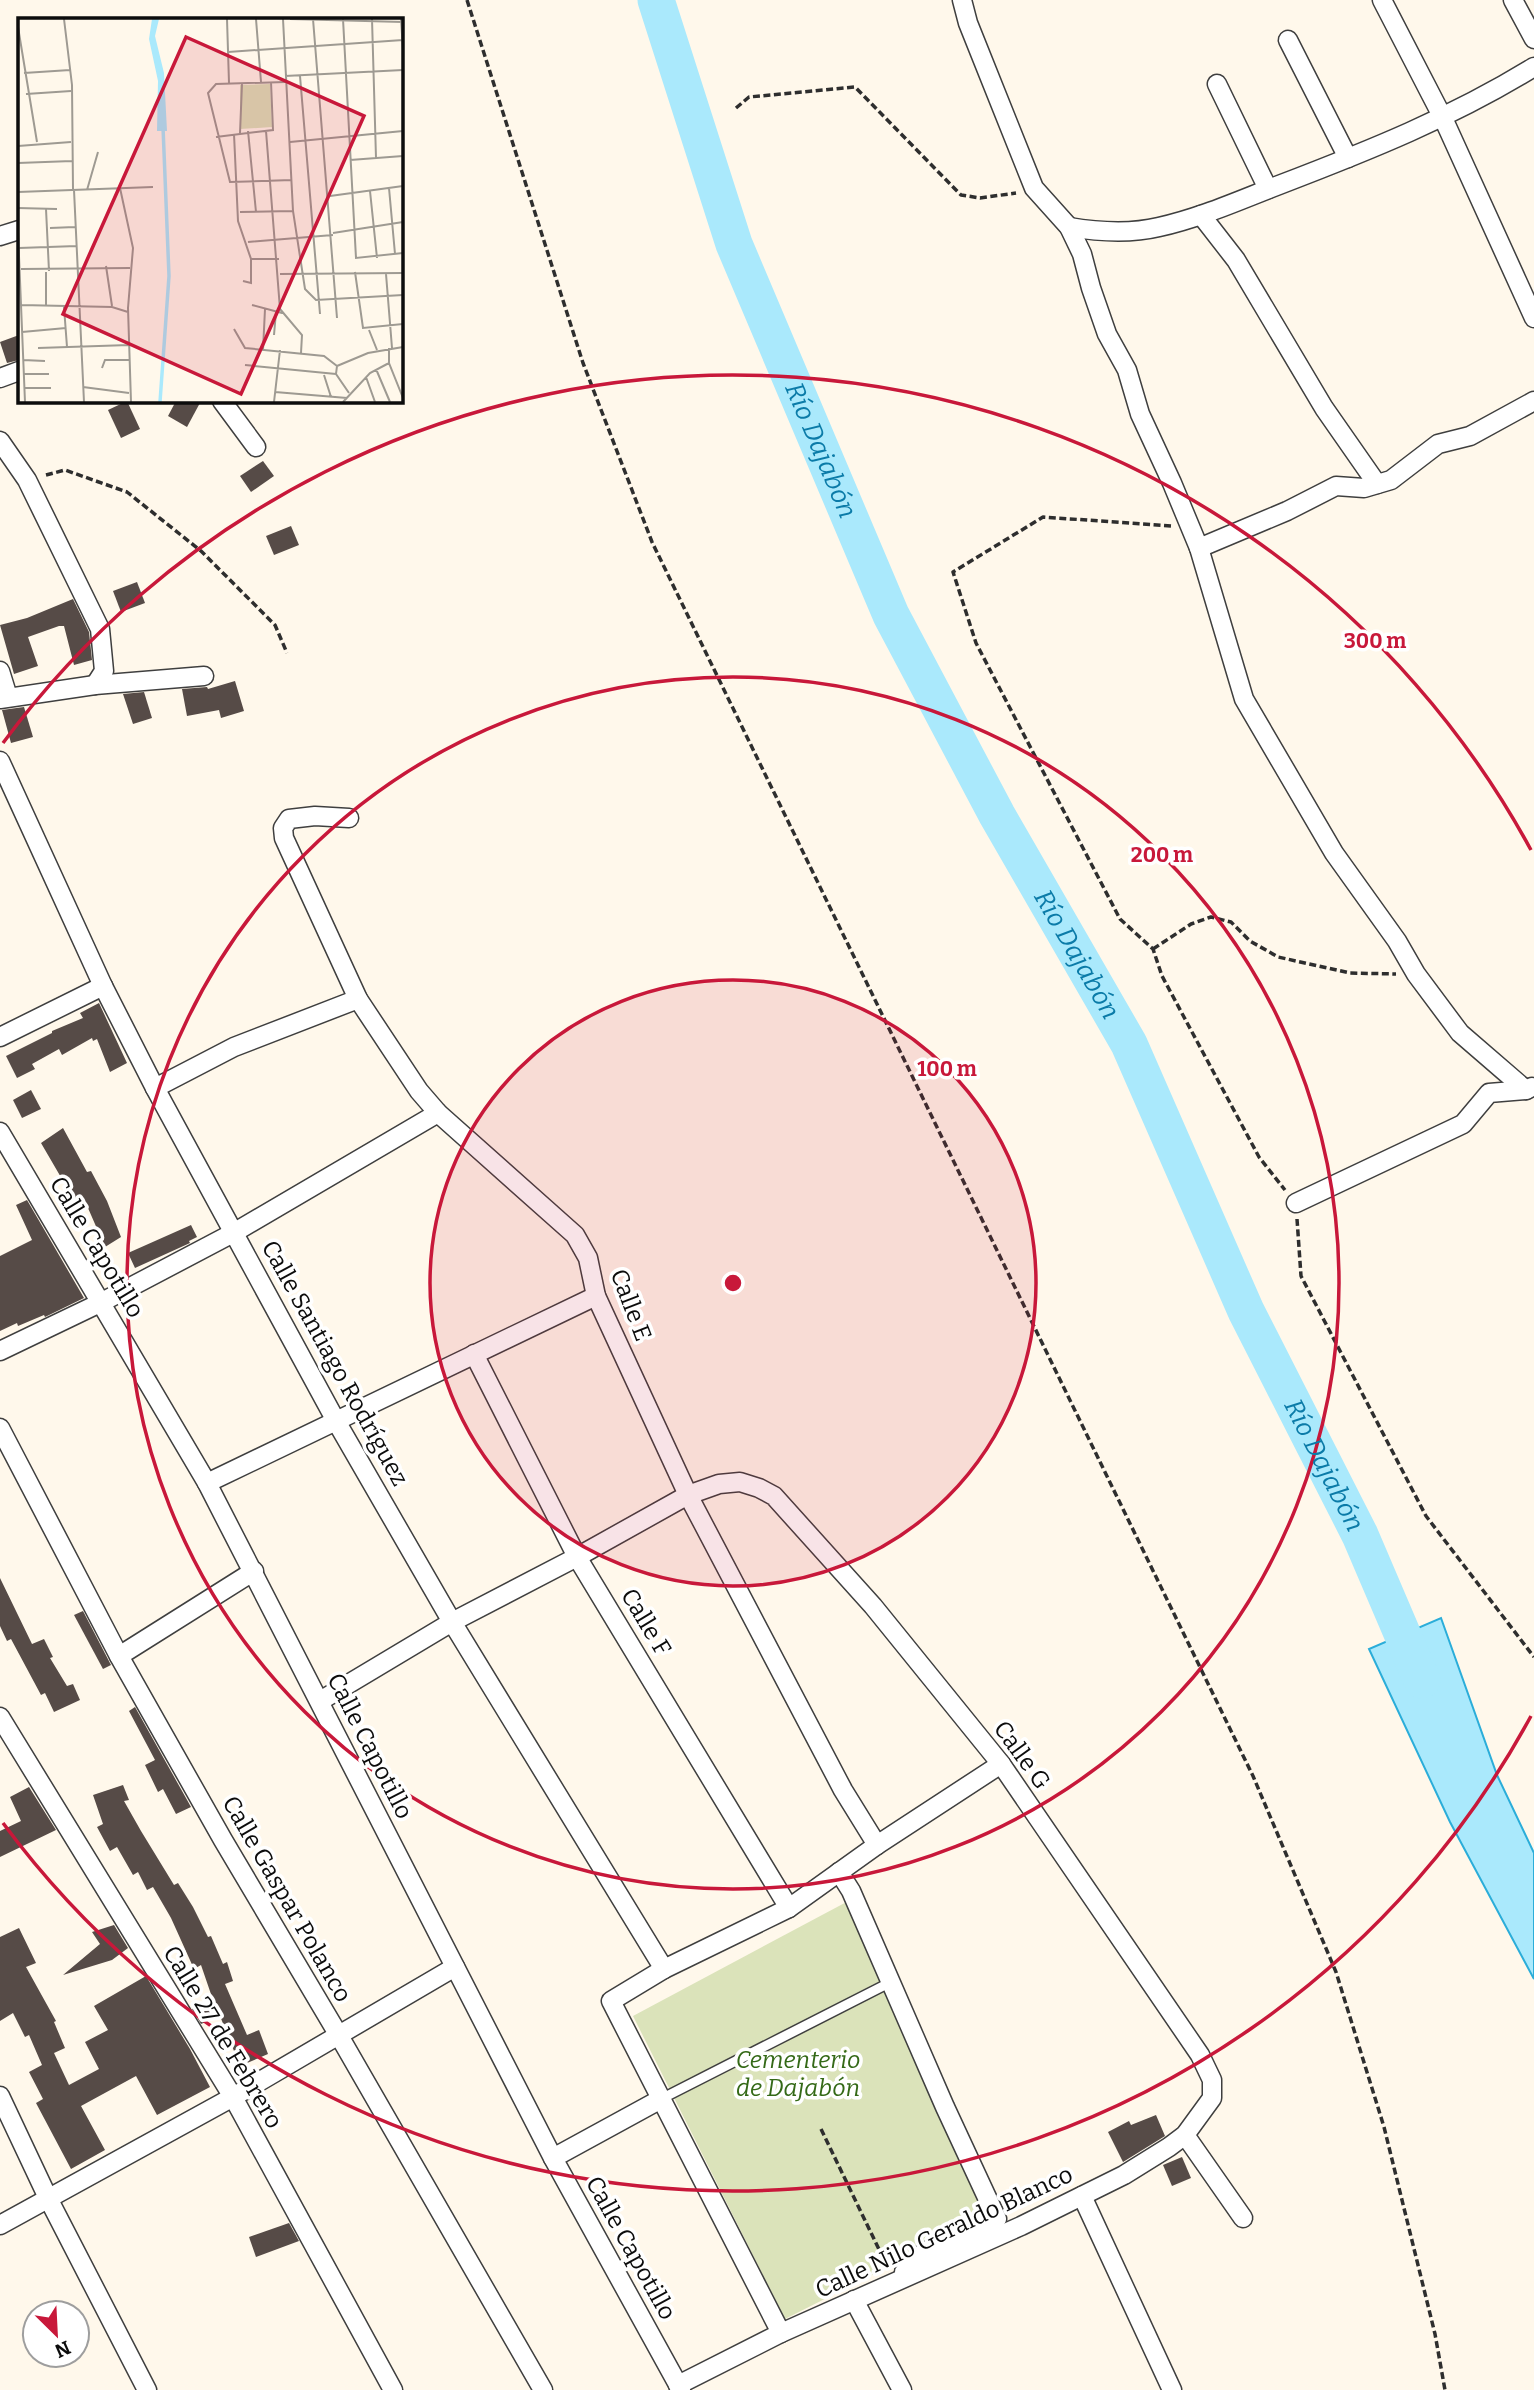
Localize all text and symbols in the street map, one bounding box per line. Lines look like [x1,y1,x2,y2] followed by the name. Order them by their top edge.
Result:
[18,18,402,402] inset map
[779,378,864,523] water label: Río Dajabón
[1344,628,1406,654] text: 300 m
[1131,842,1193,868] text: 200 m
[1028,884,1127,1024] water label: Río Dajabón
[917,1056,977,1082] text: 100 m
[44,1171,150,1323] street label: Calle Capotillo
[256,1235,414,1491] street label: Calle Santiago Rodríguez
[605,1265,657,1345] street label: Calle E
[721,1271,745,1295] centre of rings
[1278,1394,1371,1536] water label: Río Dajabón
[615,1583,677,1661] street label: Calle F
[321,1669,419,1823] street label: Calle Capotillo
[988,1715,1056,1795] street label: Calle G
[217,1791,357,2007] street label: Calle Gaspar Polanco
[157,1941,289,2133] street label: Calle 27 de Febrero
[736,2046,860,2102] park label: Cementerio de Dajabón
[811,2160,1077,2304] street label: Calle Nilo Geraldo Blanco
[580,2171,682,2325] street label: Calle Capotillo
[21,2299,91,2369] north arrow
[51,2336,74,2363] text: N

